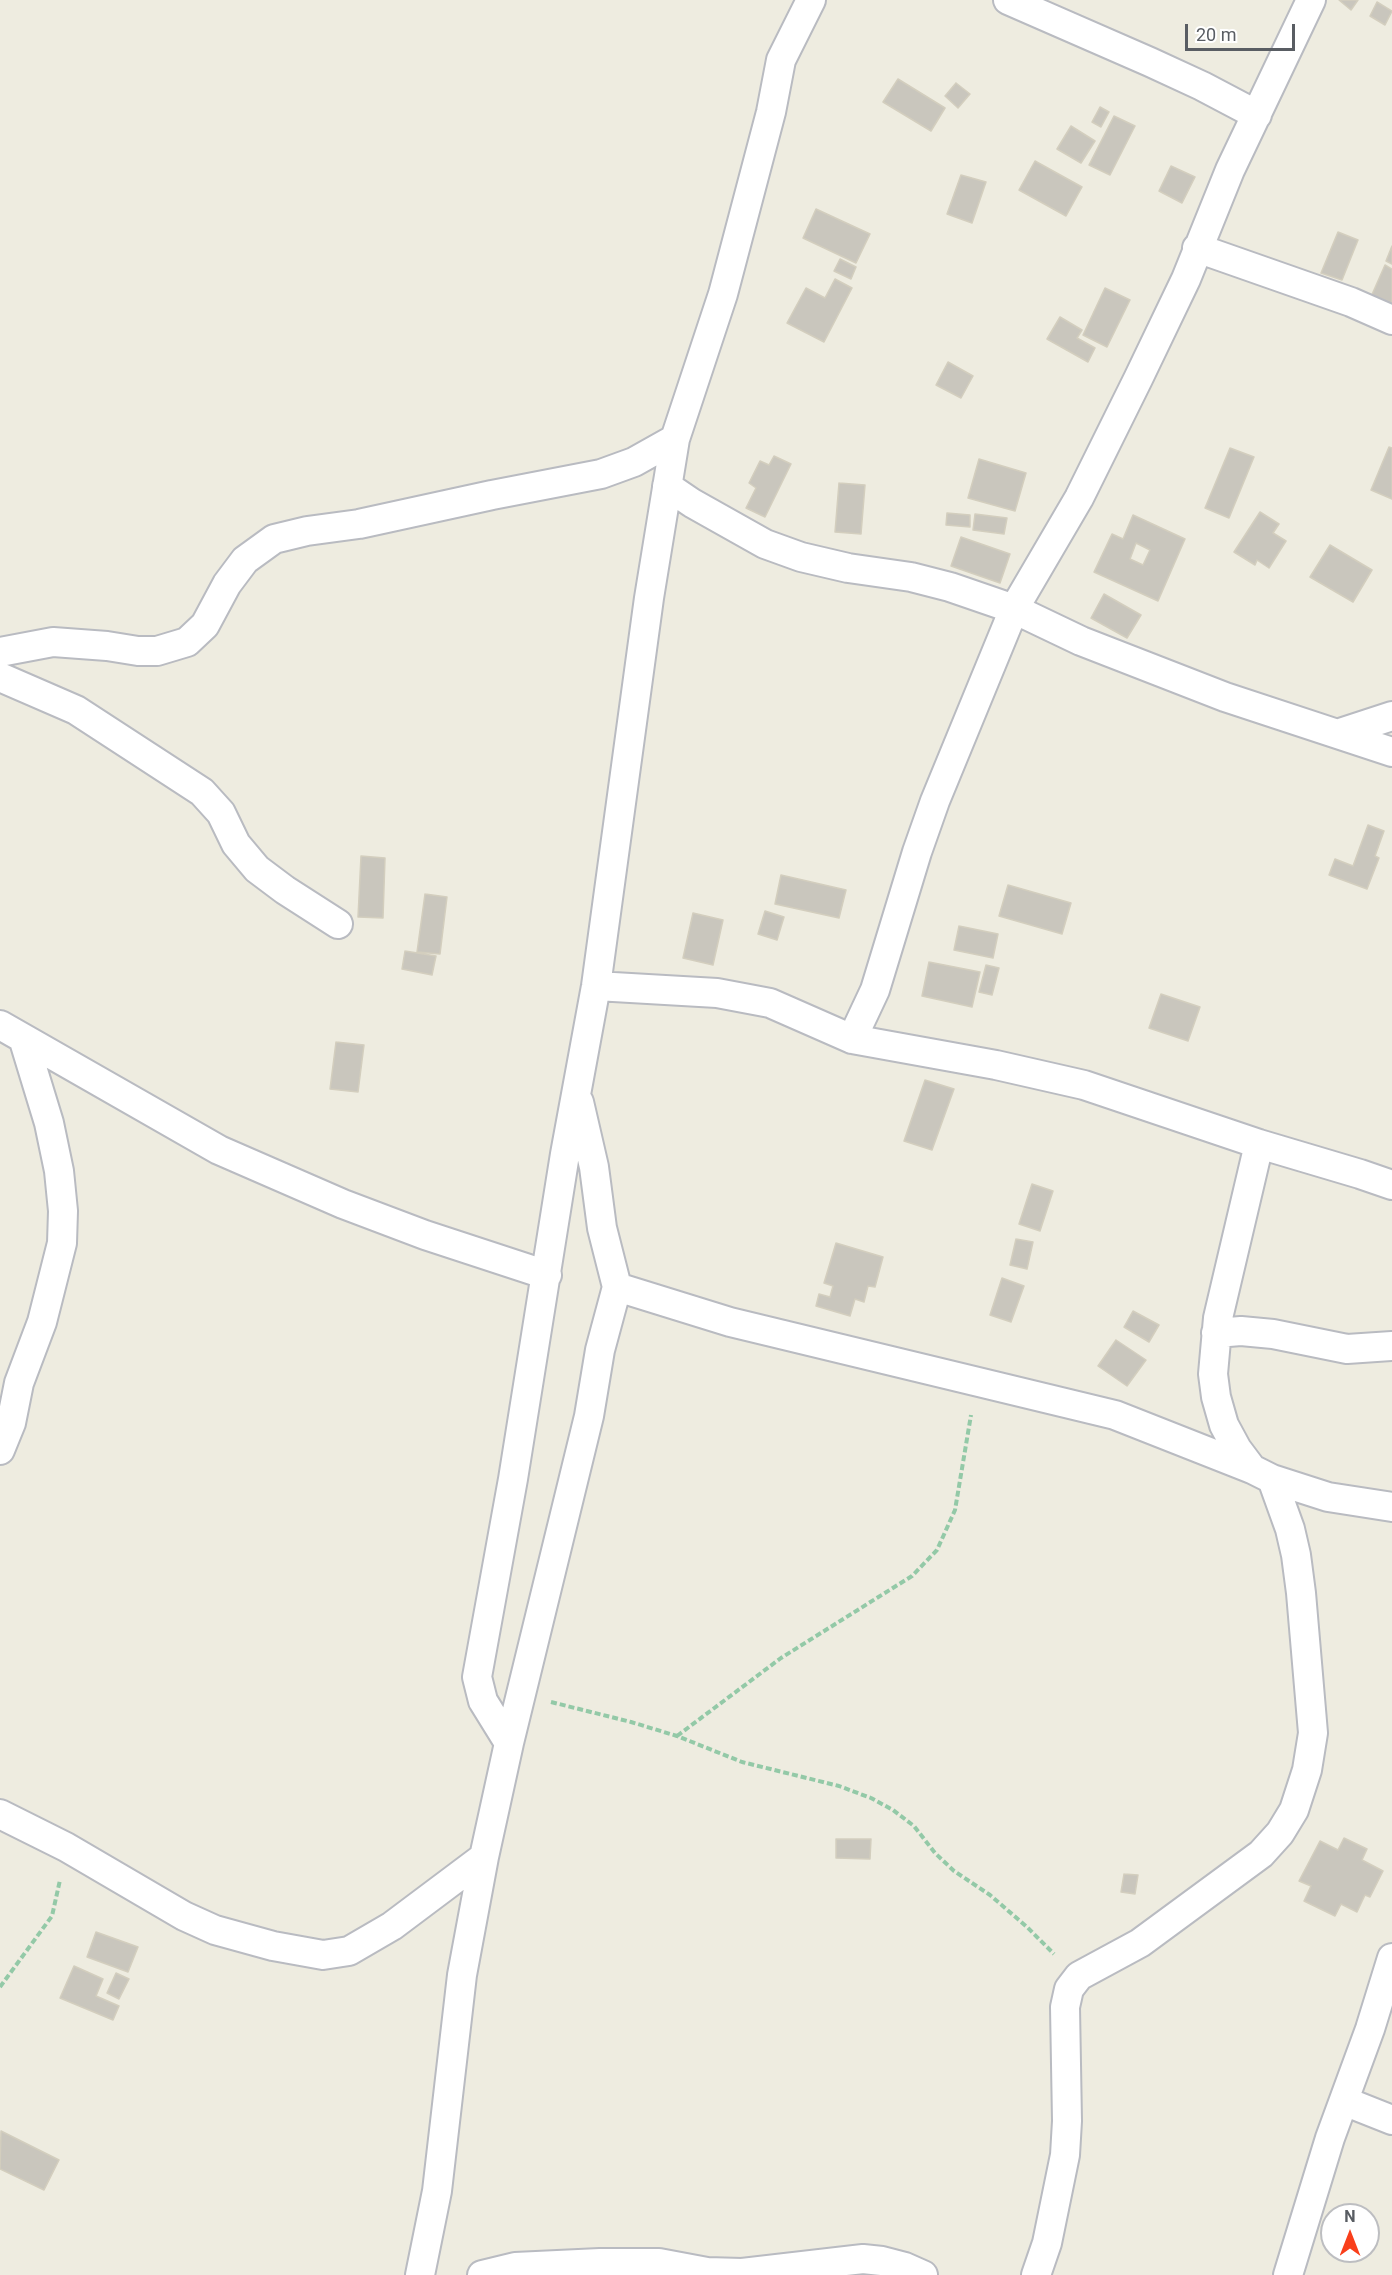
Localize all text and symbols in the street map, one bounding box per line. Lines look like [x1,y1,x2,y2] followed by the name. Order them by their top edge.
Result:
[1188,12,1298,50] scale bar
[1196,24,1236,45] text: 20 m
[1320,2203,1380,2263] north arrow
[1344,2207,1356,2226] text: N

